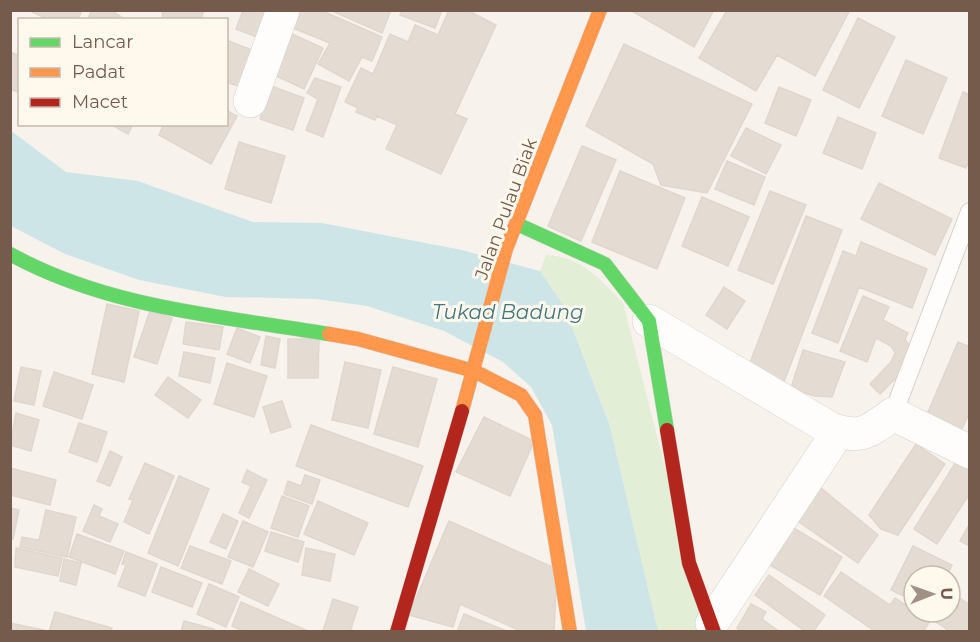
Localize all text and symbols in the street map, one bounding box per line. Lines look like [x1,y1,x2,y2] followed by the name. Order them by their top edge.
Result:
[18,18,228,126] legend
[72,31,133,53] text: Lancar
[72,61,125,83] text: Padat
[72,91,128,113] text: Macet
[470,135,542,284] street label: Jalan Pulau Biak
[432,300,584,324] water label: Tukad Badung
[902,564,962,624] north arrow
[937,587,956,600] text: U

